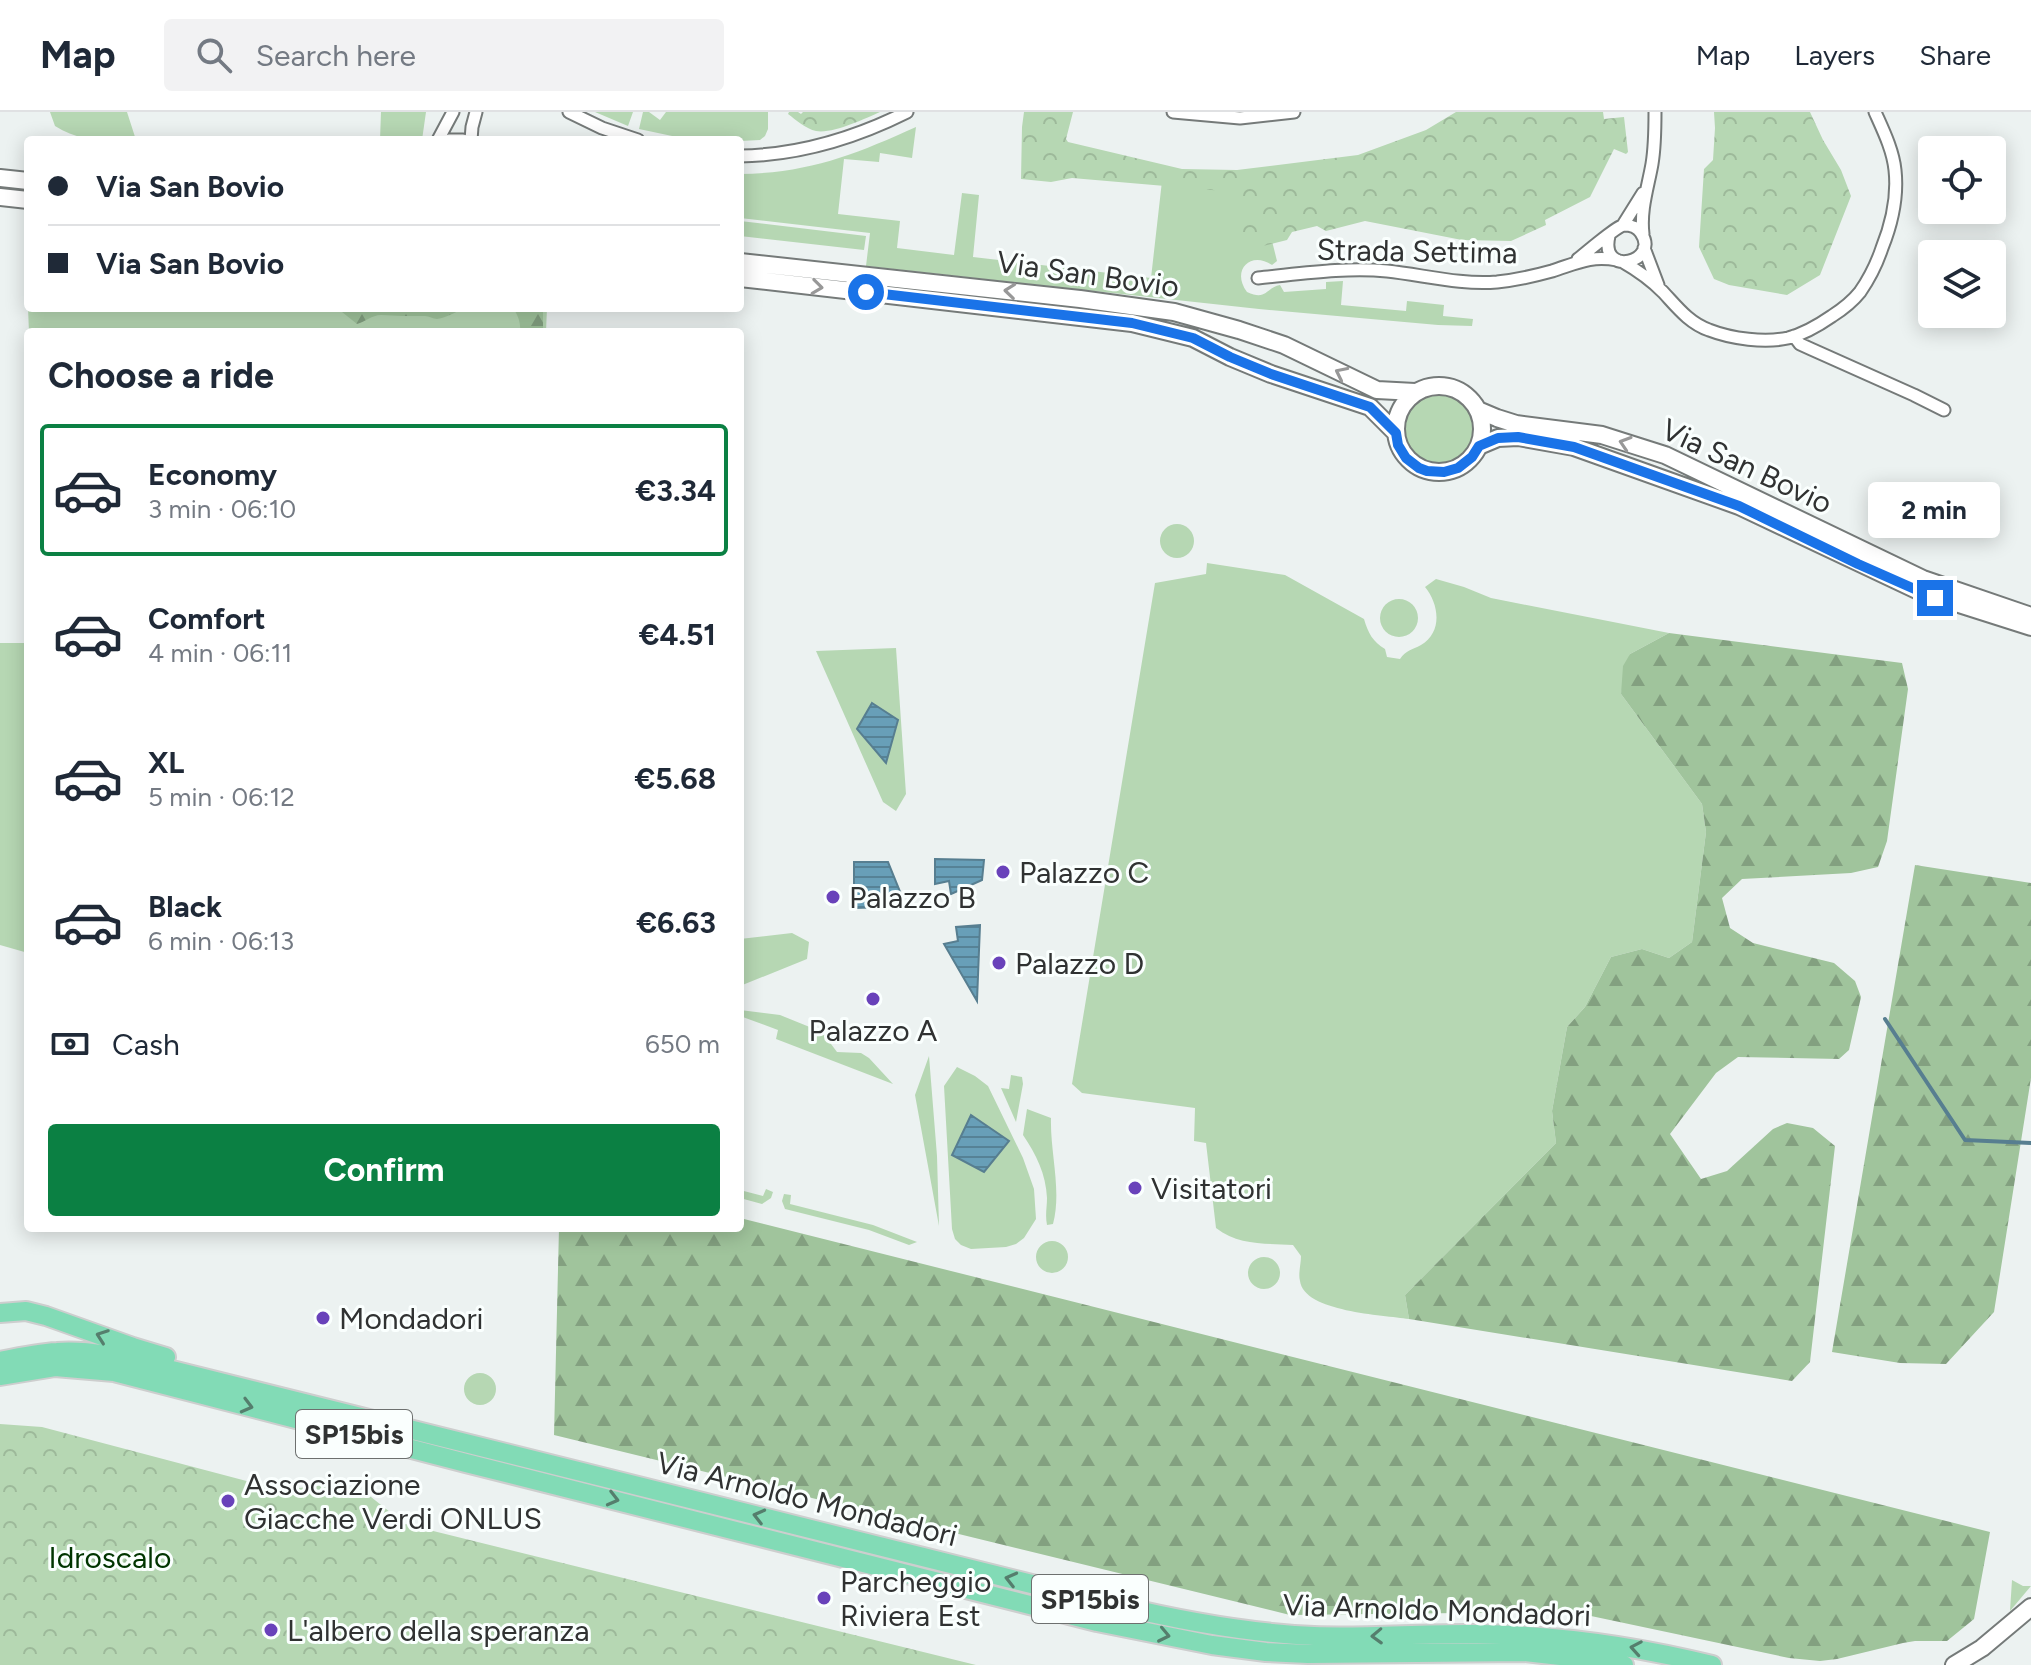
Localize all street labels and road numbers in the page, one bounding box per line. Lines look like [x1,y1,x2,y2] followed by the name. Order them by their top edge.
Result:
[1316,231,1518,271] street label: Strada Settima
[995,243,1181,305] street label: Via San Bovio
[1656,410,1838,522] street label: Via San Bovio
[296,1410,412,1458] road number: SP15bis
[653,1444,961,1554] street label: Via Arnoldo Mondadori
[1032,1575,1148,1623] road number: SP15bis
[1282,1586,1592,1634] street label: Via Arnoldo Mondadori

